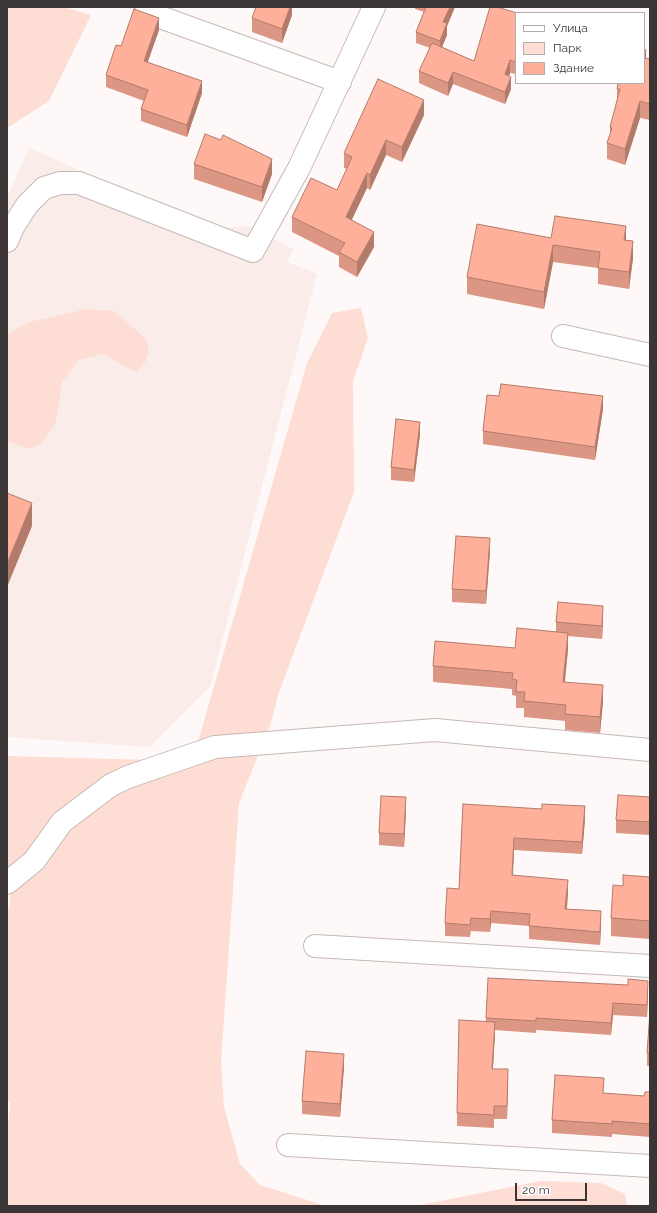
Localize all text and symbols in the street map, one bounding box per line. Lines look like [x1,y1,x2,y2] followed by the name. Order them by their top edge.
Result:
[515,12,645,84] legend
[553,21,588,35] text: Улица
[553,41,582,55] text: Парк
[553,61,594,75] text: Здание
[517,1175,589,1201] scale bar
[522,1183,550,1197] text: 20 m

